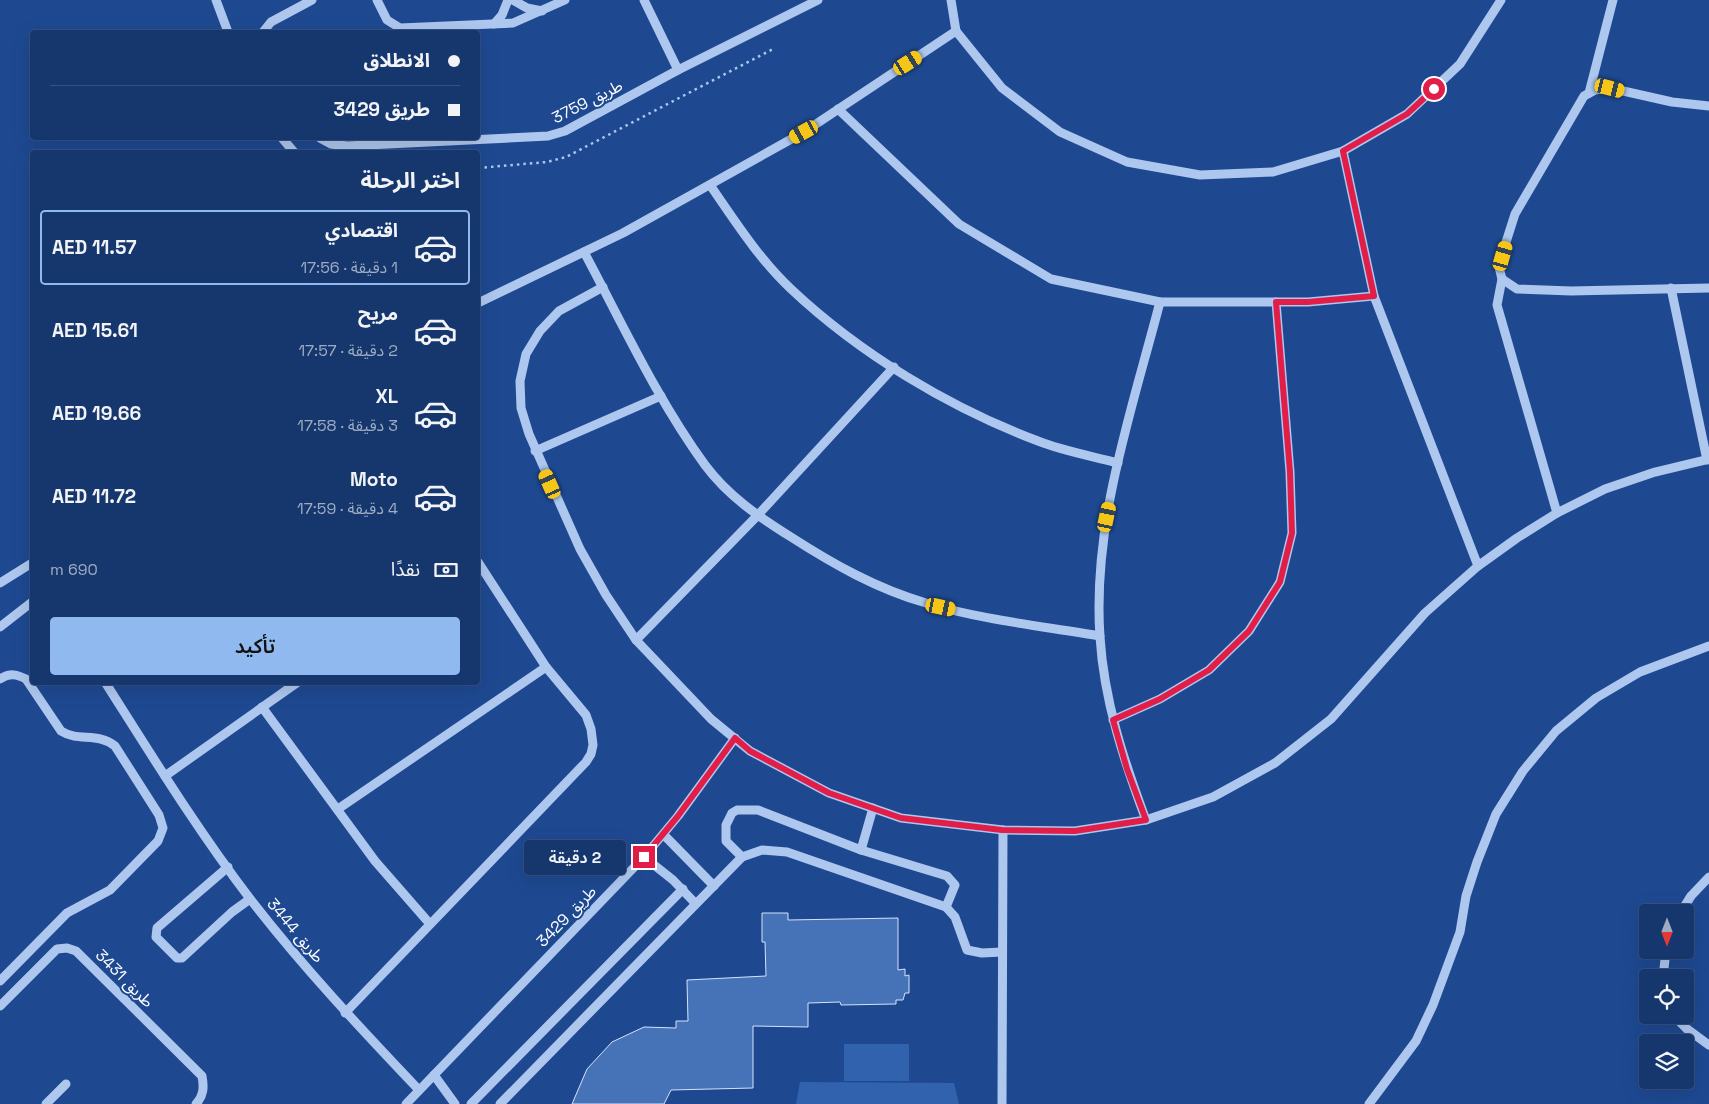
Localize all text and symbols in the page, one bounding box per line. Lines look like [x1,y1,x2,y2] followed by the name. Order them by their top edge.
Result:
[364,48,430,73] text: الانطلاق
[891,49,924,77] car
[548,75,626,128] street label: طريق 3759
[1593,77,1626,99] car
[1423,78,1445,100] route start
[334,97,430,122] text: طريق 3429
[787,118,820,146] car
[360,166,460,194] text: اختر الرحلة
[325,218,398,243] text: اقتصادي
[413,225,458,270] icon: car
[52,235,137,260] text: AED 11.57
[1491,240,1514,272] car
[300,257,398,278] text: 1 دقيقة · 17:56
[358,301,398,326] text: مريح
[413,308,458,353] icon: car
[52,318,138,343] text: AED 15.61
[298,340,398,361] text: 2 دقيقة · 17:57
[375,384,398,409] text: XL
[413,391,458,436] icon: car
[52,401,141,426] text: AED 19.66
[297,415,398,436] text: 3 دقيقة · 17:58
[350,467,398,492] text: Moto
[537,467,562,501] car
[413,474,458,519] icon: car
[52,484,136,509] text: AED 11.72
[297,498,398,519] text: 4 دقيقة · 17:59
[1096,501,1117,533] car
[432,556,460,584] icon: cash
[391,557,420,582] text: نقدًا
[50,559,98,580] text: 690 m
[924,597,957,617] car
[50,617,460,675] button: تأكيد
[524,840,626,874] callout: 2 دقيقة
[633,846,655,868] route end
[549,847,601,868] text: 2 دقيقة
[532,881,601,952] street label: طريق 3429
[262,894,329,967] street label: طريق 3444
[1639,904,1694,959] north arrow
[1639,904,1694,1089] map controls
[91,945,158,1012] street label: طريق 3431
[1639,969,1694,1024] button: locate
[1639,1034,1694,1089] button: layers

